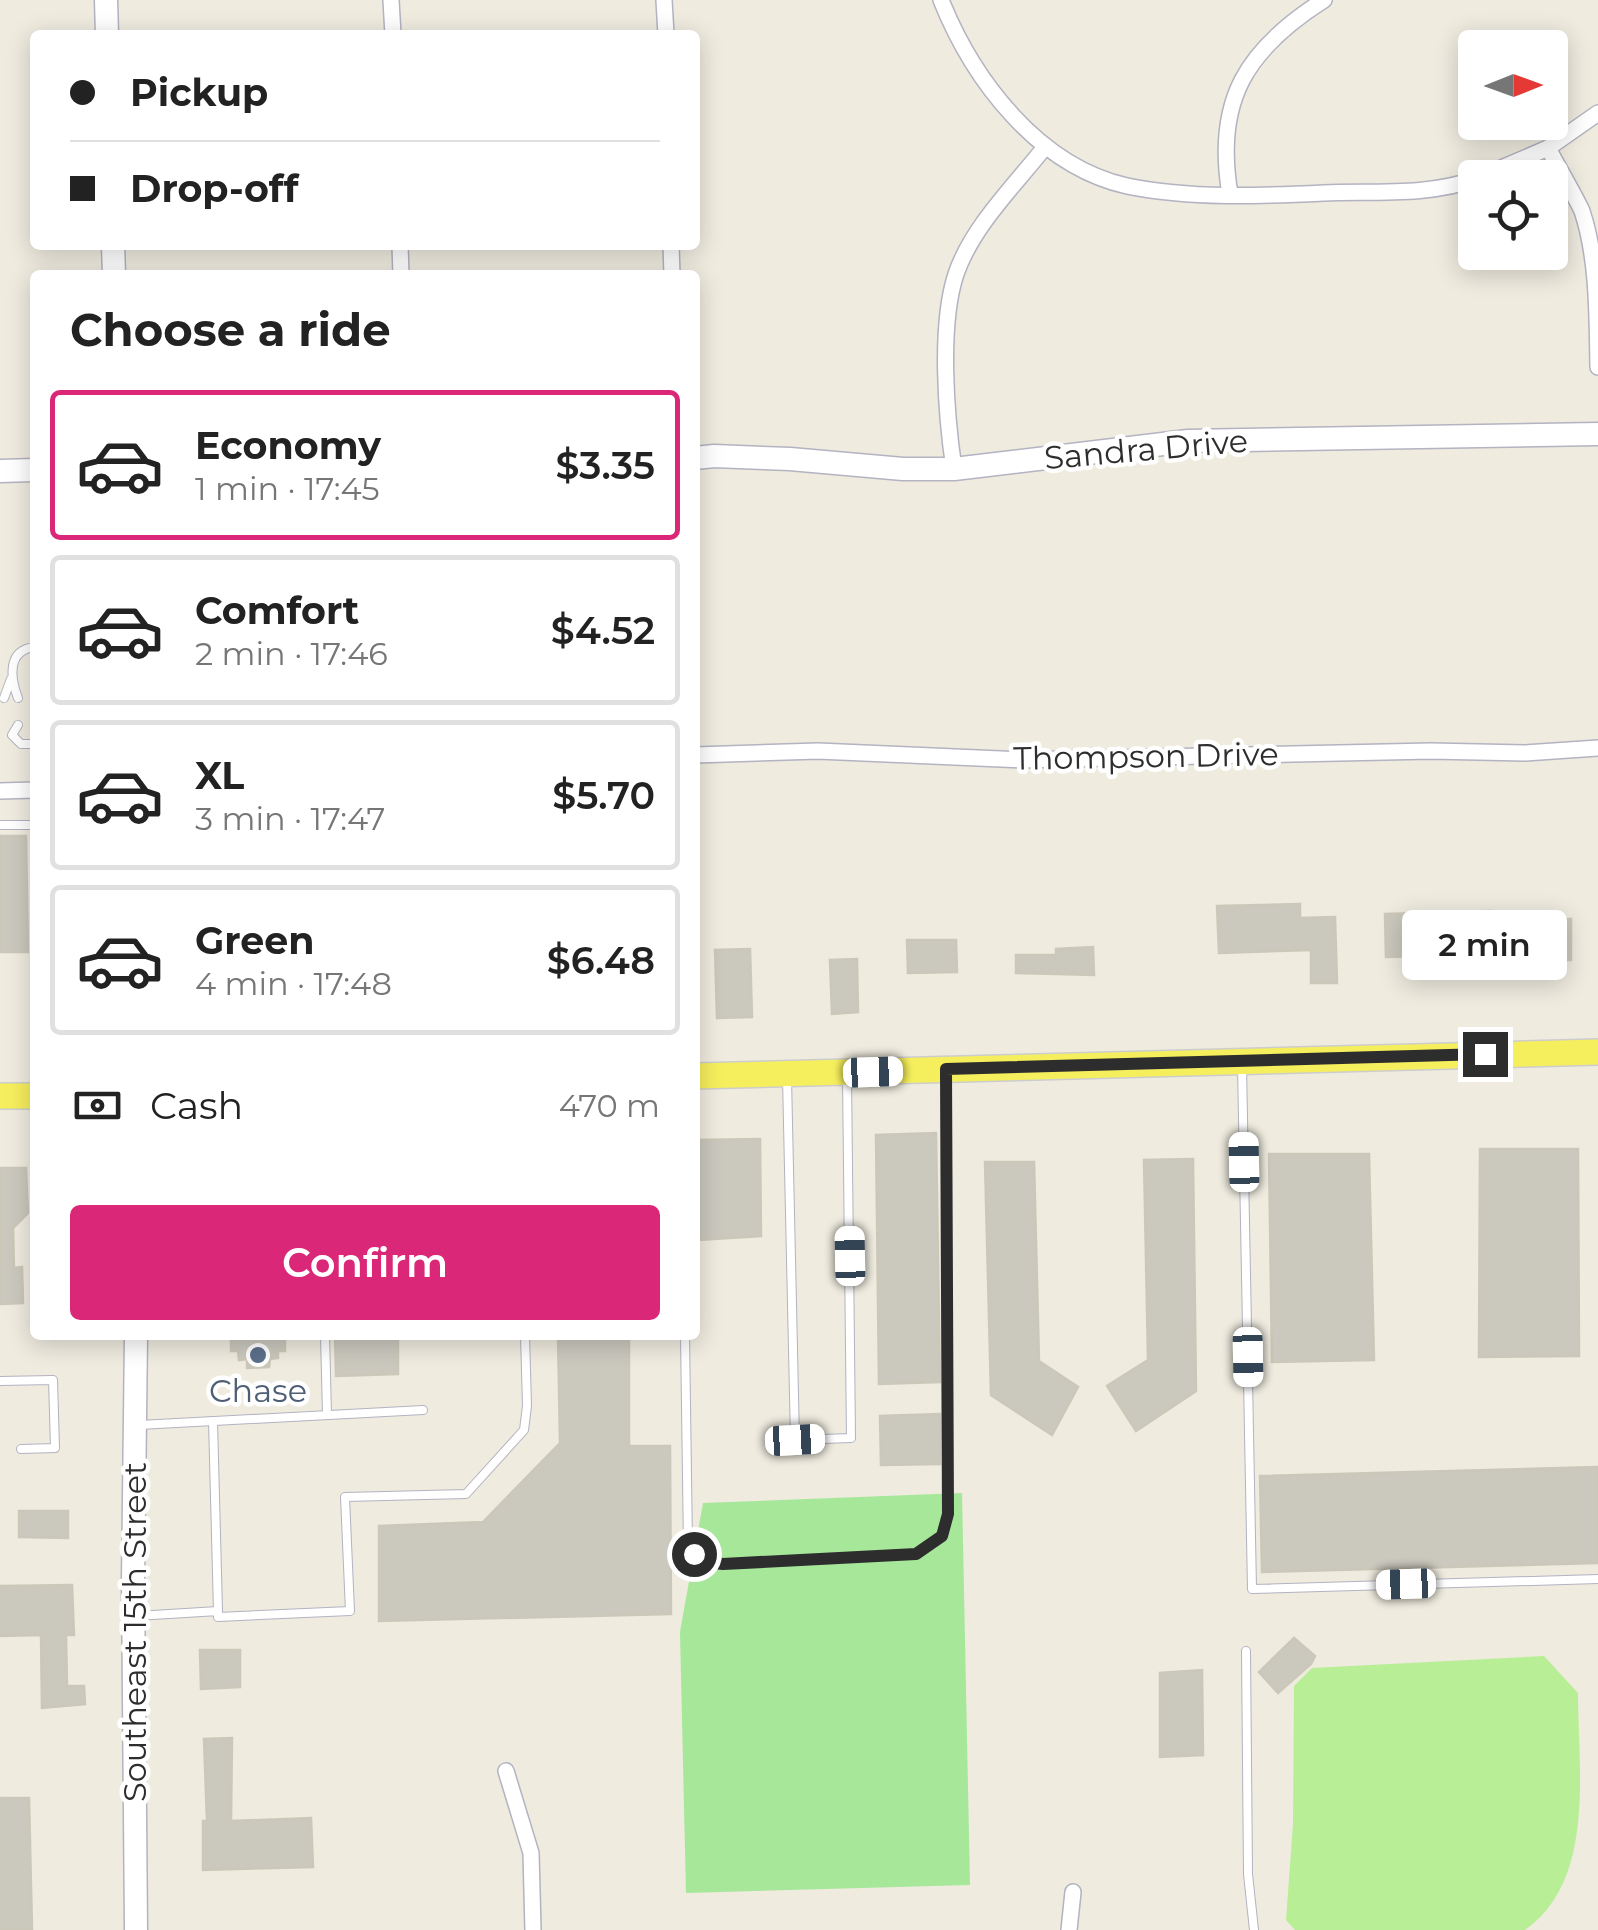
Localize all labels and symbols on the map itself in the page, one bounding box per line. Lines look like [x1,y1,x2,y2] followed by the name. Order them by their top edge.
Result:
[1458,30,1568,140] north arrow
[1042,421,1250,477] street label: Sandra Drive
[1013,734,1279,778] street label: Thompson Drive
[1402,909,1568,979] callout: 2 min
[1463,1032,1508,1077] route end
[842,1056,904,1088] car
[1228,1132,1260,1192] car
[834,1226,866,1286] car
[1232,1327,1264,1387] car
[247,1344,269,1366] marker: Chase
[209,1371,307,1410] place label: Chase
[764,1423,826,1457] car
[115,1462,154,1802] street label: Southeast 15th Street
[672,1532,717,1577] route start
[1375,1568,1437,1600] car

